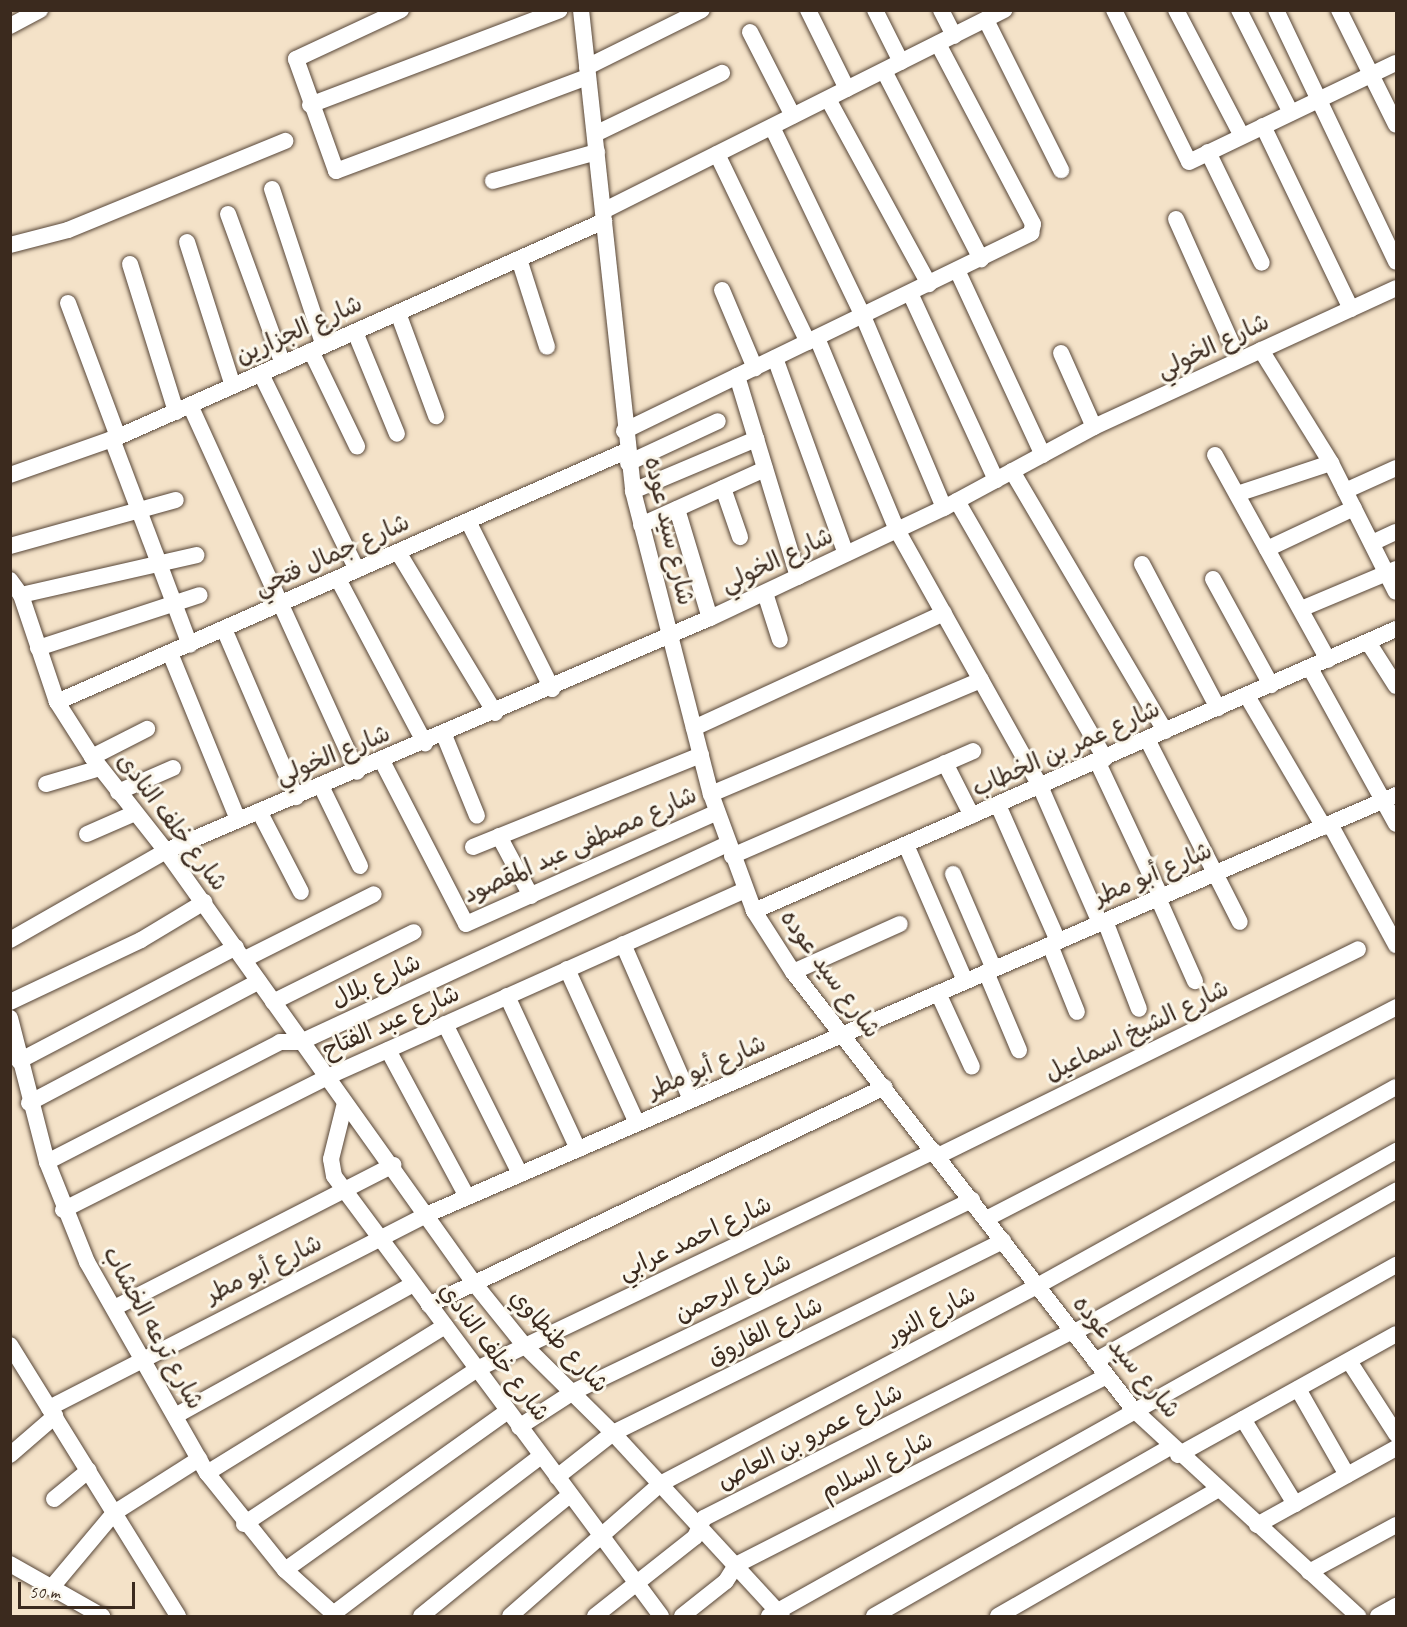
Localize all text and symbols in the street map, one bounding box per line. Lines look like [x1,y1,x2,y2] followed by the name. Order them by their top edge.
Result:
[231,289,367,371] street label: شارع الجزارين
[1152,307,1274,385] street label: شارع الخولي
[638,454,700,608] street label: شارع سيد عوده
[250,508,414,602] street label: شارع جمال فتحي
[716,521,838,599] street label: شارع الخولي
[968,695,1164,803] street label: شارع عمر بن الخطاب
[272,719,394,791] street label: شارع الخولي
[111,747,233,897] street label: شارع خلف النادى
[459,780,701,910] street label: شارع مصطفى عبد المقصود
[1090,836,1216,912] street label: شارع أبو مطر
[774,904,886,1044] street label: شارع سيد عوده
[327,948,425,1014] street label: شارع بلال
[1040,974,1234,1088] street label: شارع الشيخ اسماعيل
[318,979,464,1065] street label: شارع عبد الفتاح
[644,1029,770,1105] street label: شارع أبو مطر
[614,1190,776,1286] street label: شارع احمد عرابي
[201,1229,327,1309] street label: شارع أبو مطر
[96,1241,210,1415] street label: شارع ترعه الخشاب
[670,1247,796,1329] street label: شارع الرحمن
[432,1277,556,1427] street label: شارع خلف النادي
[881,1279,981,1351] street label: شارع النور
[504,1283,614,1399] street label: شارع طنطاوي
[1066,1290,1186,1424] street label: شارع سيد عوده
[702,1291,828,1371] street label: شارع الفاروق
[712,1378,908,1496] street label: شارع عمرو بن العاص
[816,1425,938,1507] street label: شارع السلام
[21,1570,138,1608] scale bar
[29,1581,60,1603] text: 50 m

